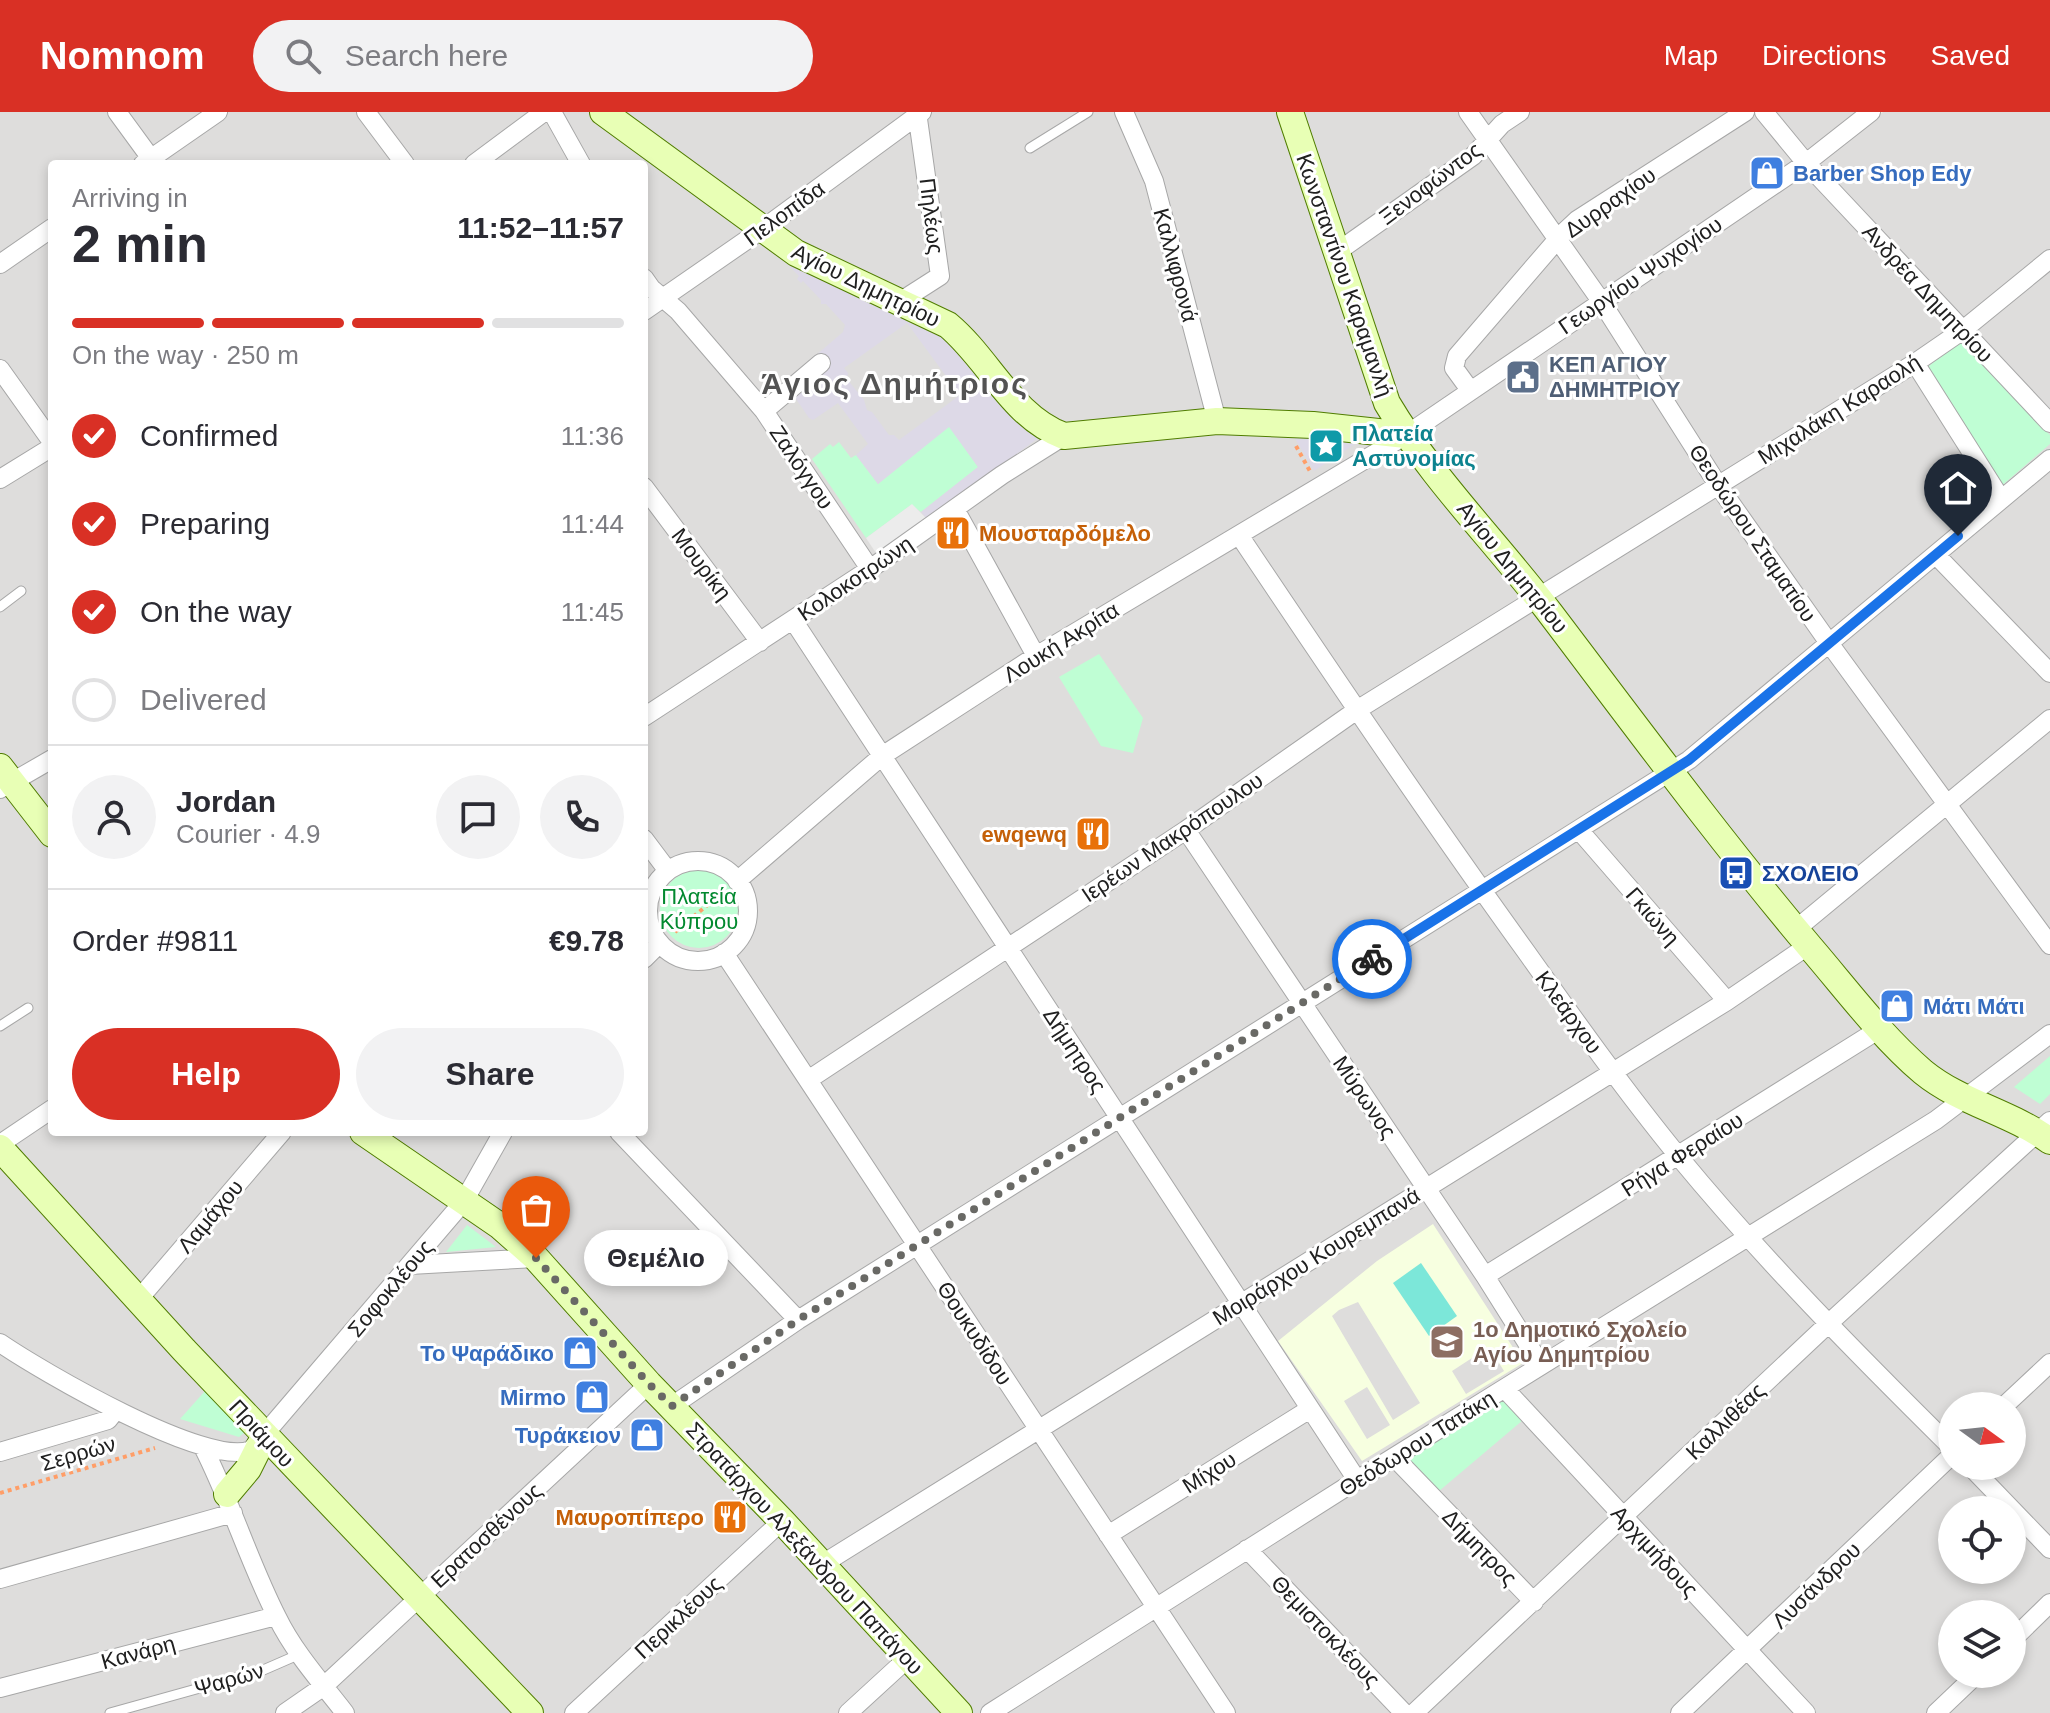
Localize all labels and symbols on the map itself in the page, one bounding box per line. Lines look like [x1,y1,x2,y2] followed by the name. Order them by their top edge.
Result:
[1374,137,1486,230] street label: Ξενοφώντος
[1291,150,1398,400] street label: Κωνσταντίνου Καραμανλή
[1748,154,1786,192] shop icon: Barber Shop Edy
[1793,161,1972,186] place label: Barber Shop Edy
[1560,162,1661,243] street label: Δυρραχίου
[739,176,830,251] street label: Πελοπίδα
[914,176,949,256] street label: Πηλέως
[1148,206,1203,325] street label: Καλλιφρονά
[1554,211,1727,339] street label: Γεωργίου Ψυχογίου
[1857,219,1998,368] street label: Ανδρέα Δημητρίου
[788,239,944,332] street label: Αγίου Δημητρίου
[1753,349,1925,470] street label: Μιχαλάκη Καραολή
[1549,352,1681,402] place label: ΚΕΠ ΑΓΙΟΥ ΔΗΜΗΤΡΙΟΥ
[1504,358,1542,396] public building icon: ΚΕΠ ΑΓΙΟΥ ΔΗΜΗΤΡΙΟΥ
[761,367,1029,400] district label: Άγιος Δημήτριος
[765,421,839,514] street label: Ζαλόγγου
[1352,421,1476,471] place label: Πλατεία Αστυνομίας
[1307,427,1345,465] place icon: Πλατεία Αστυνομίας
[1684,440,1821,627] street label: Θεοδώρου Σταματίου
[1924,454,1992,536] pin
[1452,497,1573,638] street label: Αγίου Δημητρίου
[934,514,972,552] restaurant icon: Μουσταρδόμελο
[979,521,1151,546] place label: Μουσταρδόμελο
[667,524,737,605] street label: Μουρίκη
[793,531,918,626] street label: Κολοκοτρώνη
[999,597,1124,688] street label: Λουκή Ακρίτα
[1077,767,1268,907] street label: Ιερέων Μακρόπουλου
[1074,815,1112,853] restaurant icon: ewqewq
[981,822,1067,847] place label: ewqewq
[1717,854,1755,892] bus stop icon: ΣΧΟΛΕΙΟ
[1762,861,1859,886] place label: ΣΧΟΛΕΙΟ
[1621,882,1685,950] street label: Γκιώνη
[660,884,738,934] park label: Πλατεία Κύπρου
[1332,919,1412,999] courier
[1530,966,1607,1058] street label: Κλεάρχου
[1878,987,1916,1025] shop icon: Μάτι Μάτι
[1923,994,2025,1019] place label: Μάτι Μάτι
[1038,1003,1111,1097] street label: Δήμητρος
[1328,1051,1401,1143] street label: Μύρωνος
[1617,1107,1748,1202] street label: Ρήγα Φεραίου
[173,1175,248,1258] street label: Λαμάχου
[502,1176,570,1258] pin
[1208,1182,1425,1330] street label: Μοιράρχου Κουρεμπανά
[584,1230,728,1286] callout: Θεμέλιο
[343,1235,438,1342] street label: Σοφοκλέους
[932,1277,1017,1390] street label: Θουκυδίδου
[1473,1317,1687,1367] place label: 1ο Δημοτικό Σχολείο Αγίου Δημητρίου
[1428,1323,1466,1361] school or university icon: 1ο Δημοτικό Σχολείο Αγίου Δημητρίου
[561,1334,599,1372] shop icon: Το Ψαράδικο
[420,1341,554,1366] place label: Το Ψαράδικο
[573,1378,611,1416] shop icon: Mirmo
[1681,1378,1770,1465] street label: Καλλιθέας
[500,1385,566,1410] place label: Mirmo
[1335,1385,1500,1501] street label: Θεόδωρου Τατάκη
[1938,1392,2026,1480] north arrow
[224,1394,299,1472] street label: Πριάμου
[628,1416,666,1454] shop icon: Τυράκειον
[681,1417,928,1679] street label: Στρατάρχου Αλεξάνδρου Παπάγου
[515,1423,621,1448] place label: Τυράκειον
[38,1431,118,1476] street label: Σερρών
[1178,1446,1241,1499] street label: Μίχου
[426,1478,547,1593] street label: Ερατοσθένους
[711,1498,749,1536] restaurant icon: Μαυροπίπερο
[1606,1501,1703,1602] street label: Αρχιμήδους
[1437,1504,1522,1591] street label: Δήμητρος
[556,1505,704,1530] place label: Μαυροπίπερο
[1767,1537,1866,1634] street label: Λυσάνδρου
[1266,1570,1385,1692] street label: Θεμιστοκλέους
[630,1571,727,1664] street label: Περικλέους
[98,1631,178,1674] street label: Κανάρη
[192,1658,267,1701] street label: Ψαρών

